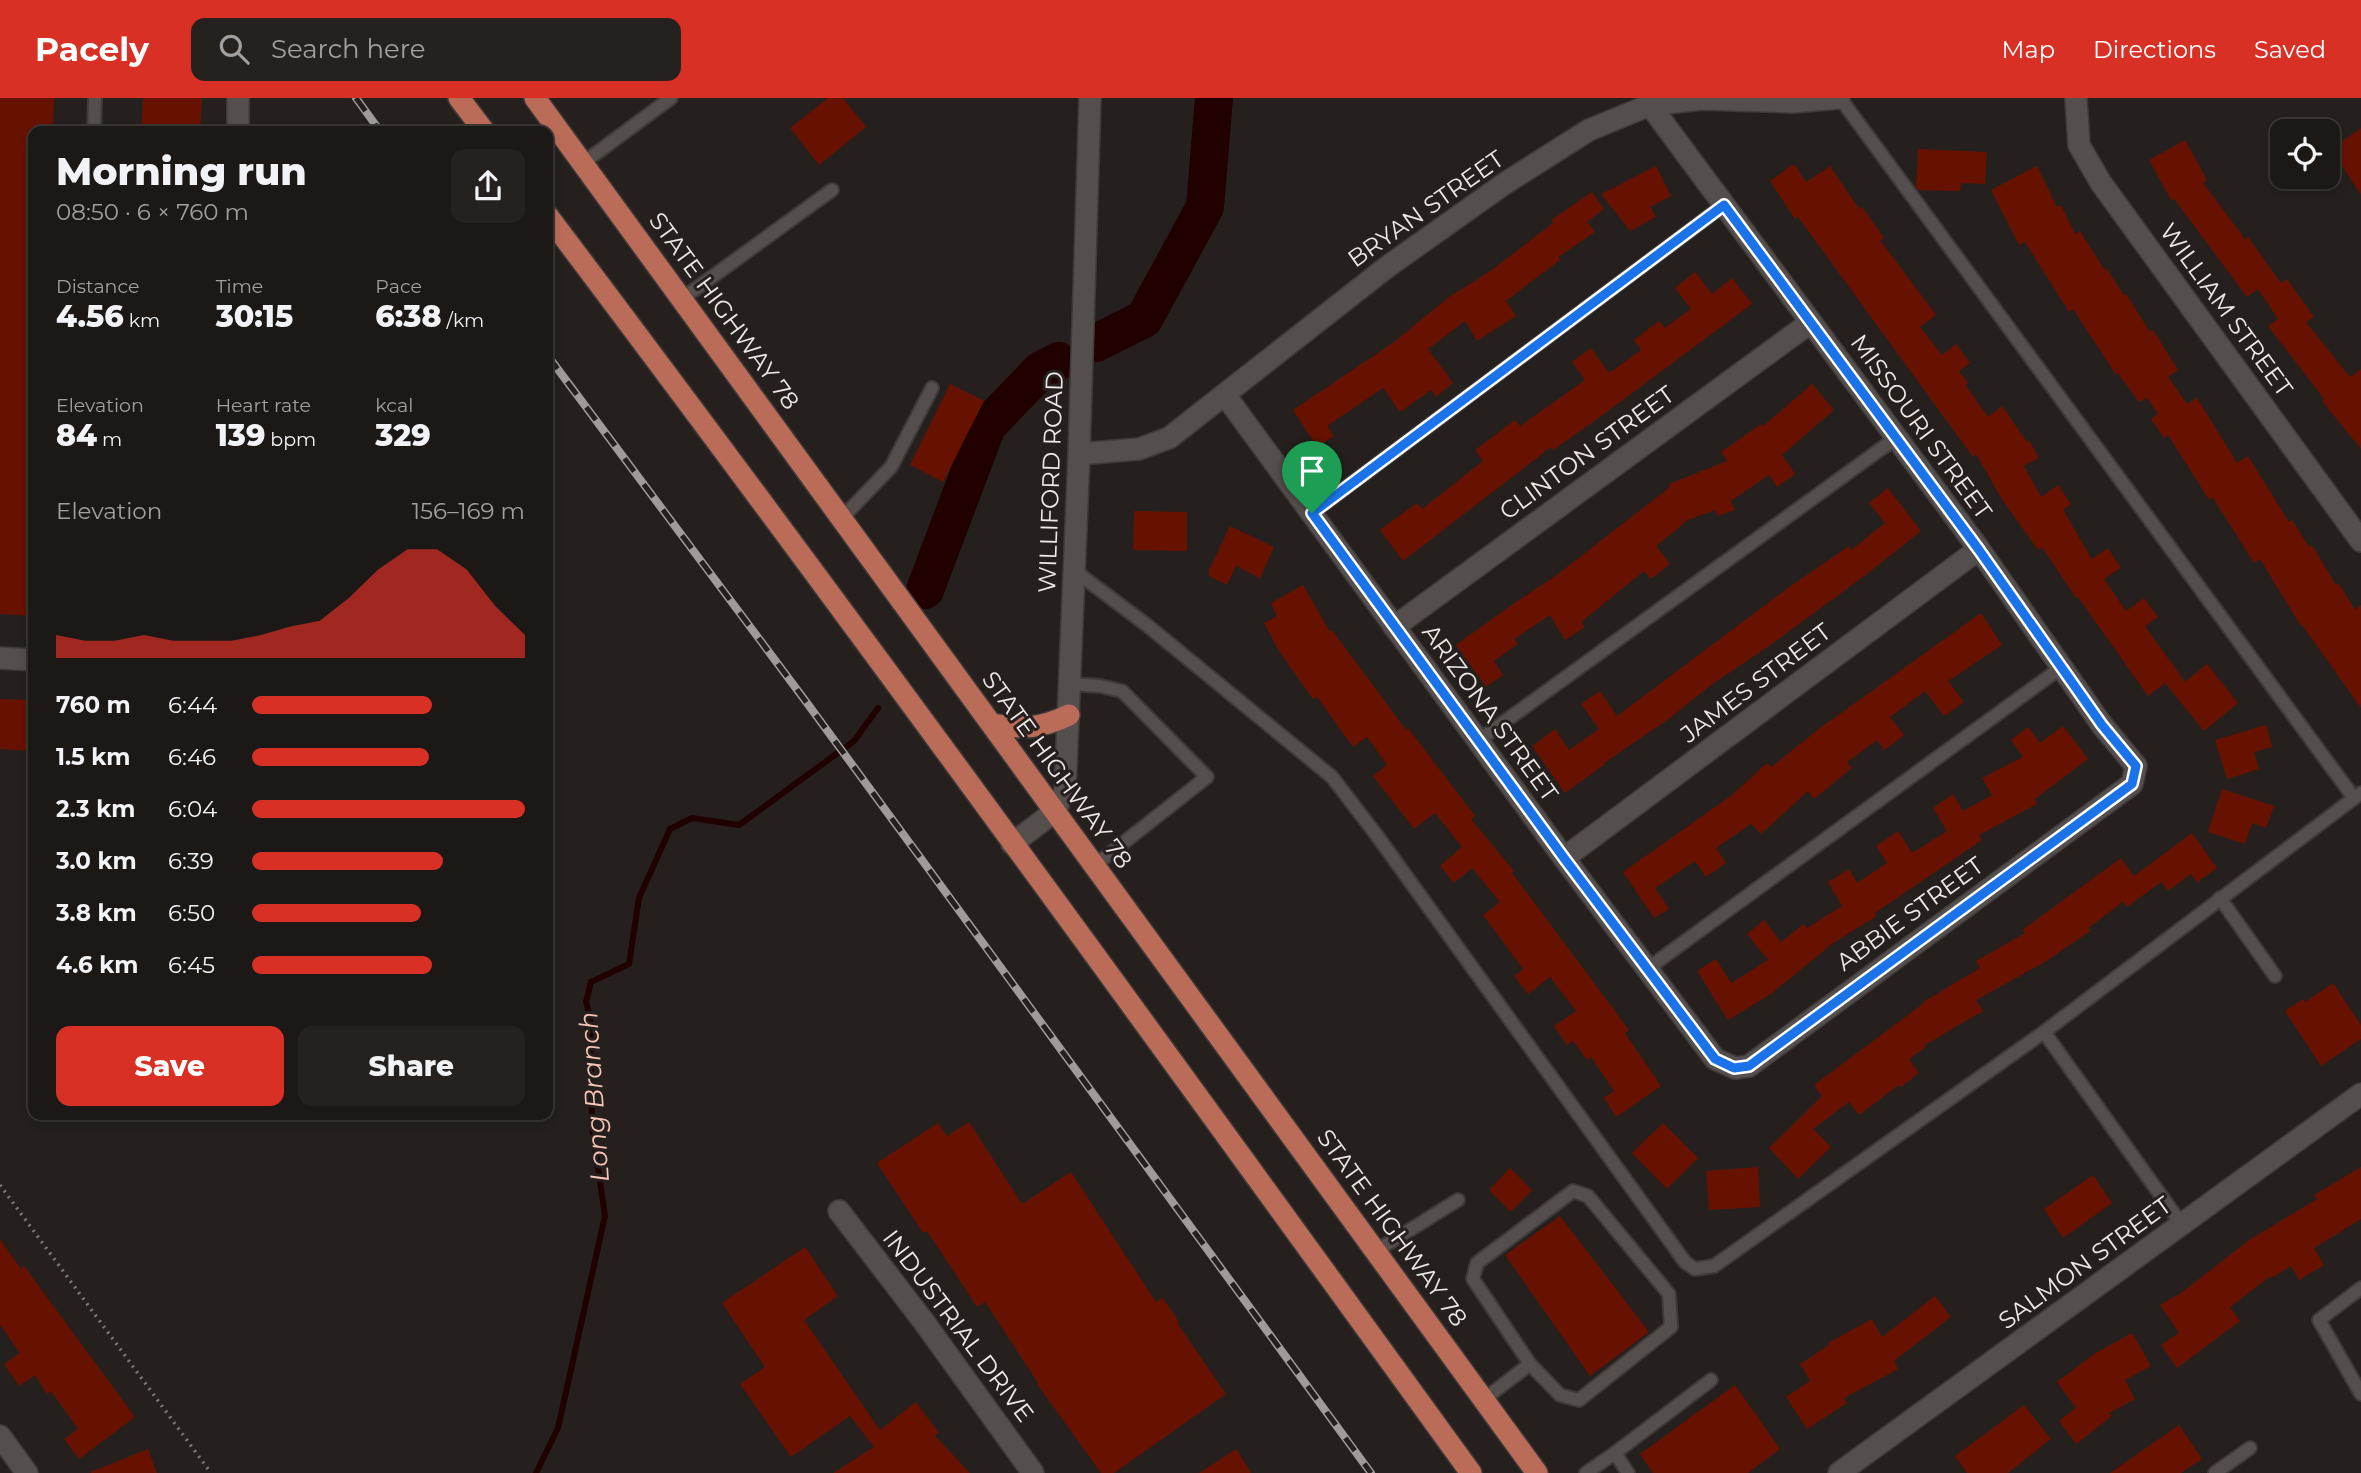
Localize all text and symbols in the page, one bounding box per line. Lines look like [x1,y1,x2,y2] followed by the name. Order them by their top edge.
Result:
[191,18,681,81] search box
[35,29,149,69] text: Pacely
[215,30,253,68] icon: search
[271,33,426,65] text: Search here
[2002,35,2055,64] text: Map
[2093,35,2216,64] text: Directions
[2254,35,2326,64] text: Saved
[2270,119,2340,189] map controls
[2270,119,2340,189] button: locate
[1342,144,1510,273] street label: BRYAN STREET
[56,148,307,195] text: Morning run
[451,149,525,223] button: share
[56,198,249,226] text: 08:50 · 6 × 760 m
[643,206,806,415] street label: STATE HIGHWAY 78
[2154,217,2299,402] street label: WILLIAM STREET
[56,275,139,298] text: Distance
[216,275,263,298] text: Time
[375,275,422,298] text: Pace
[56,298,124,335] text: 4.56
[216,298,293,335] text: 30:15
[375,298,441,335] text: 6:38
[124,309,160,332] text: km
[441,309,484,332] text: /km
[1845,329,1998,525] street label: MISSOURI STREET
[1032,371,1069,593] street label: WILLIFORD ROAD
[1494,379,1680,526] street label: CLINTON STREET
[56,394,144,417] text: Elevation
[216,394,311,417] text: Heart rate
[375,394,413,417] text: kcal
[56,417,97,454] text: 84
[216,417,265,454] text: 139
[375,417,431,454] text: 329
[97,428,122,451] text: m
[265,428,316,451] text: bpm
[1282,441,1342,513] pin
[1293,452,1331,490] icon: arrive
[56,497,162,525] text: Elevation
[412,497,525,525] text: 156–169 m
[1674,617,1837,749] street label: JAMES STREET
[1416,618,1565,807] street label: ARIZONA STREET
[976,665,1139,874] street label: STATE HIGHWAY 78
[56,691,131,719] text: 760 m
[168,691,217,719] text: 6:44
[56,743,130,771] text: 1.5 km
[168,743,216,771] text: 6:46
[56,795,135,823] text: 2.3 km
[168,795,217,823] text: 6:04
[56,847,137,875] text: 3.0 km
[168,847,214,875] text: 6:39
[1831,850,1989,977] street label: ABBIE STREET
[56,899,137,927] text: 3.8 km
[168,899,215,927] text: 6:50
[56,951,138,979] text: 4.6 km
[168,951,215,979] text: 6:45
[572,1011,616,1183] water label: Long Branch
[56,1026,284,1106] button: Save
[298,1026,525,1106] button: Share
[1311,1123,1474,1332] street label: STATE HIGHWAY 78
[1993,1190,2177,1335] street label: SALMON STREET
[877,1224,1040,1427] street label: INDUSTRIAL DRIVE

